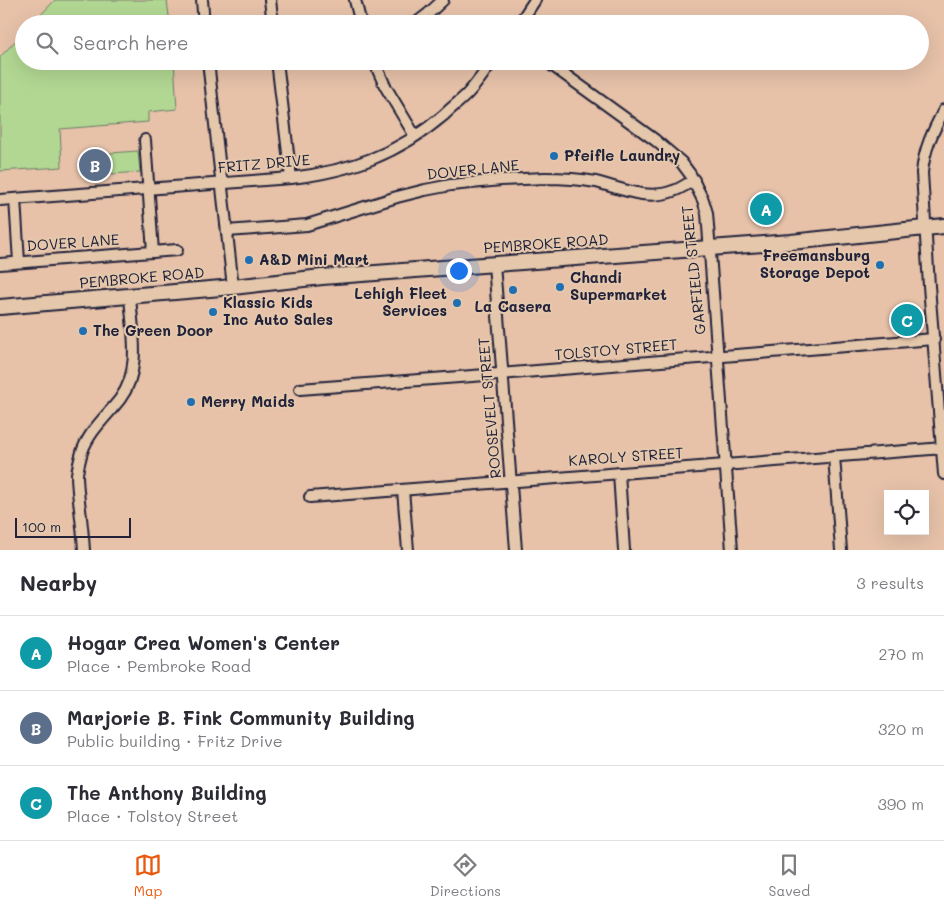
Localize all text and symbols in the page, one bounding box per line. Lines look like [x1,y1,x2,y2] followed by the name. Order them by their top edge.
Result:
[15,15,929,70] search box
[33,29,61,57] icon: search
[73,30,189,55] text: Search here
[564,145,680,165] place label: Pfeifle Laundry
[79,146,111,184] pin: B
[217,149,311,177] street label: FRITZ DRIVE
[548,150,560,162] marker: Pfeifle Laundry
[426,154,520,184] street label: DOVER LANE
[750,190,782,228] pin: A
[676,205,710,336] street label: GARFIELD STREET
[26,229,120,255] street label: DOVER LANE
[483,229,609,257] street label: PEMBROKE ROAD
[760,245,870,282] place label: Freemansburg Storage Depot
[259,249,369,269] place label: A&D Mini Mart
[243,254,255,266] marker: A&D Mini Mart
[446,258,472,284] your location
[874,259,886,271] marker: Freemansburg Storage Depot
[79,262,205,292] street label: PEMBROKE ROAD
[570,267,667,304] place label: Chandi Supermarket
[554,281,566,293] marker: Chandi Supermarket
[354,283,447,320] place label: Lehigh Fleet Services
[507,284,519,296] marker: La Casera
[223,292,333,329] place label: Klassic Kids Inc Auto Sales
[474,296,552,316] place label: La Casera
[451,297,463,309] marker: Lehigh Fleet Services
[891,301,923,339] pin: C
[207,306,219,318] marker: Klassic Kids Inc Auto Sales
[93,320,213,340] place label: The Green Door
[77,325,89,337] marker: The Green Door
[554,334,678,364] street label: TOLSTOY STREET
[473,337,505,480] street label: ROOSEVELT STREET
[201,391,295,411] place label: Merry Maids
[185,396,197,408] marker: Merry Maids
[568,442,684,470] street label: KAROLY STREET
[884,490,929,535] map controls
[884,490,929,535] button: locate
[15,515,131,538] scale bar
[22,517,61,536] text: 100 m
[20,569,97,596] text: Nearby
[856,572,924,593] text: 3 results
[67,630,340,655] text: Hogar Crea Women's Center
[30,643,42,664] text: A
[878,643,924,664] text: 270 m
[67,655,251,676] text: Place · Pembroke Road
[67,705,415,730] text: Marjorie B. Fink Community Building
[31,718,41,739] text: B
[878,718,924,739] text: 320 m
[67,730,283,751] text: Public building · Fritz Drive
[67,780,267,805] text: The Anthony Building
[30,793,42,814] text: C
[877,793,924,814] text: 390 m
[67,805,238,826] text: Place · Tolstoy Street
[134,851,162,900] tab: Map
[430,851,501,900] tab: Directions
[769,851,810,900] tab: Saved

